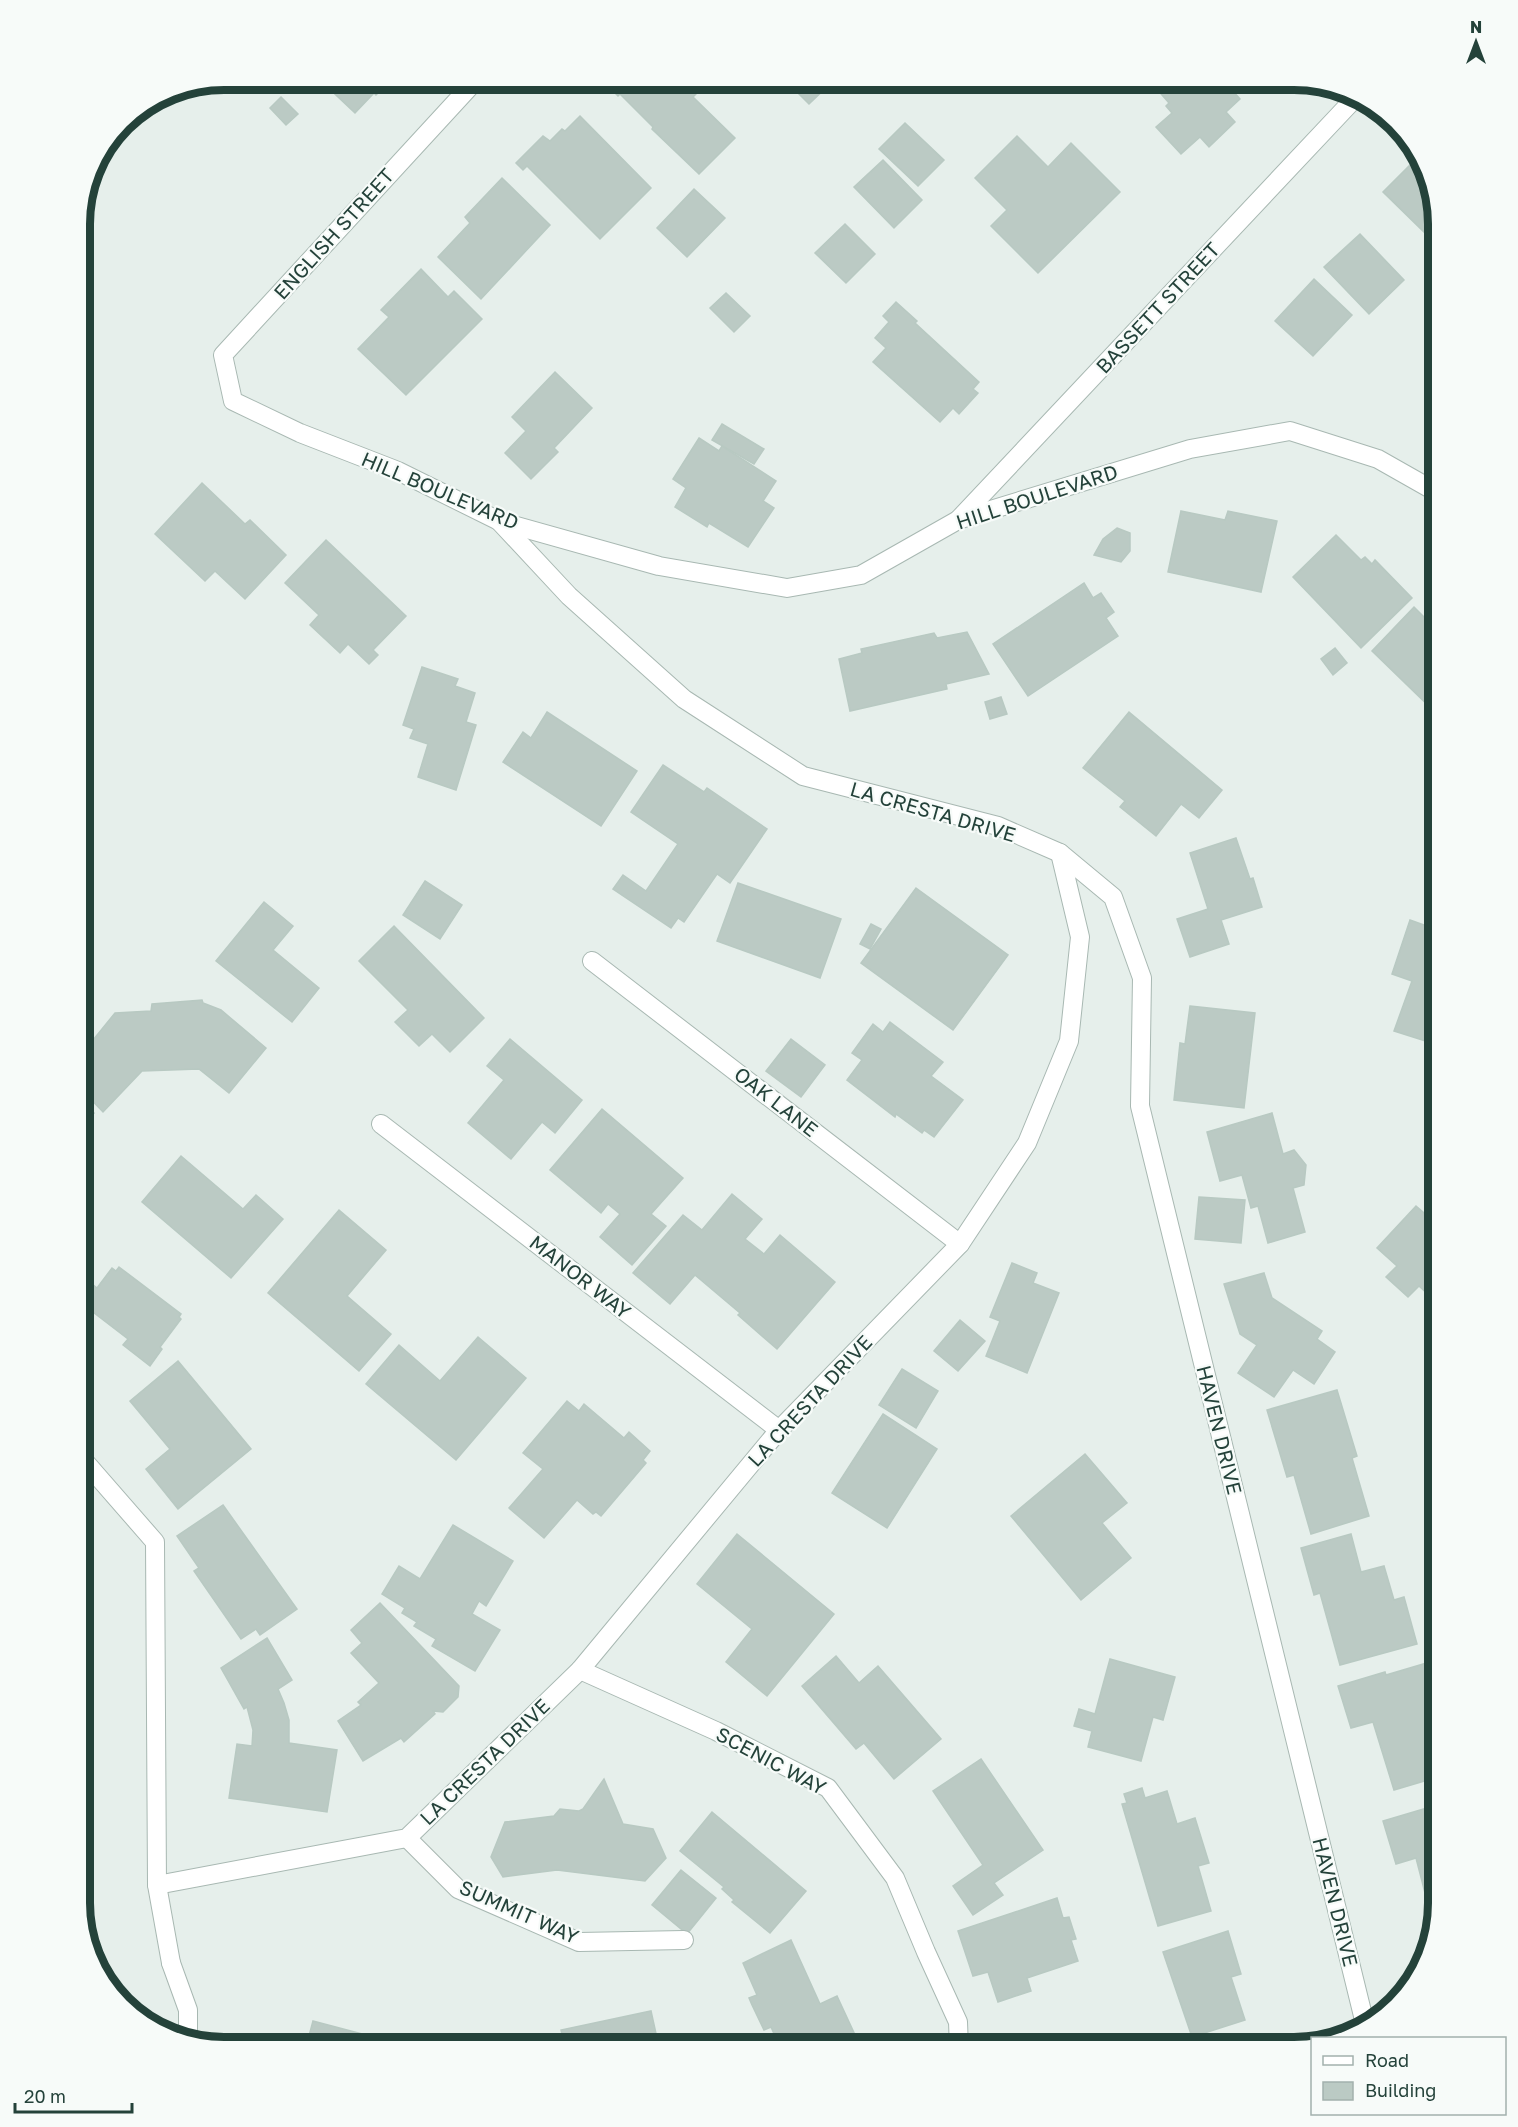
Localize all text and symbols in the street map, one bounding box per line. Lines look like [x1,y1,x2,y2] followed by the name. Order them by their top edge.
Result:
[1446,12,1506,72] north arrow
[1470,17,1482,37] text: N
[268,163,398,304] street label: ENGLISH STREET
[1090,237,1224,378] street label: BASSETT STREET
[358,446,523,534] street label: HILL BOULEVARD
[953,459,1120,533] street label: HILL BOULEVARD
[848,776,1019,846] street label: LA CRESTA DRIVE
[730,1061,823,1141] street label: OAK LANE
[525,1229,636,1323] street label: MANOR WAY
[742,1330,876,1471] street label: LA CRESTA DRIVE
[1192,1363,1248,1497] street label: HAVEN DRIVE
[414,1693,554,1829] street label: LA CRESTA DRIVE
[712,1721,831,1799] street label: SCENIC WAY
[1308,1835,1364,1969] street label: HAVEN DRIVE
[456,1874,583,1948] street label: SUMMIT WAY
[1311,2037,1506,2115] legend
[1365,2049,1409,2071] text: Road
[15,2076,132,2114] scale bar
[1365,2079,1436,2101] text: Building
[24,2085,66,2107] text: 20 m

